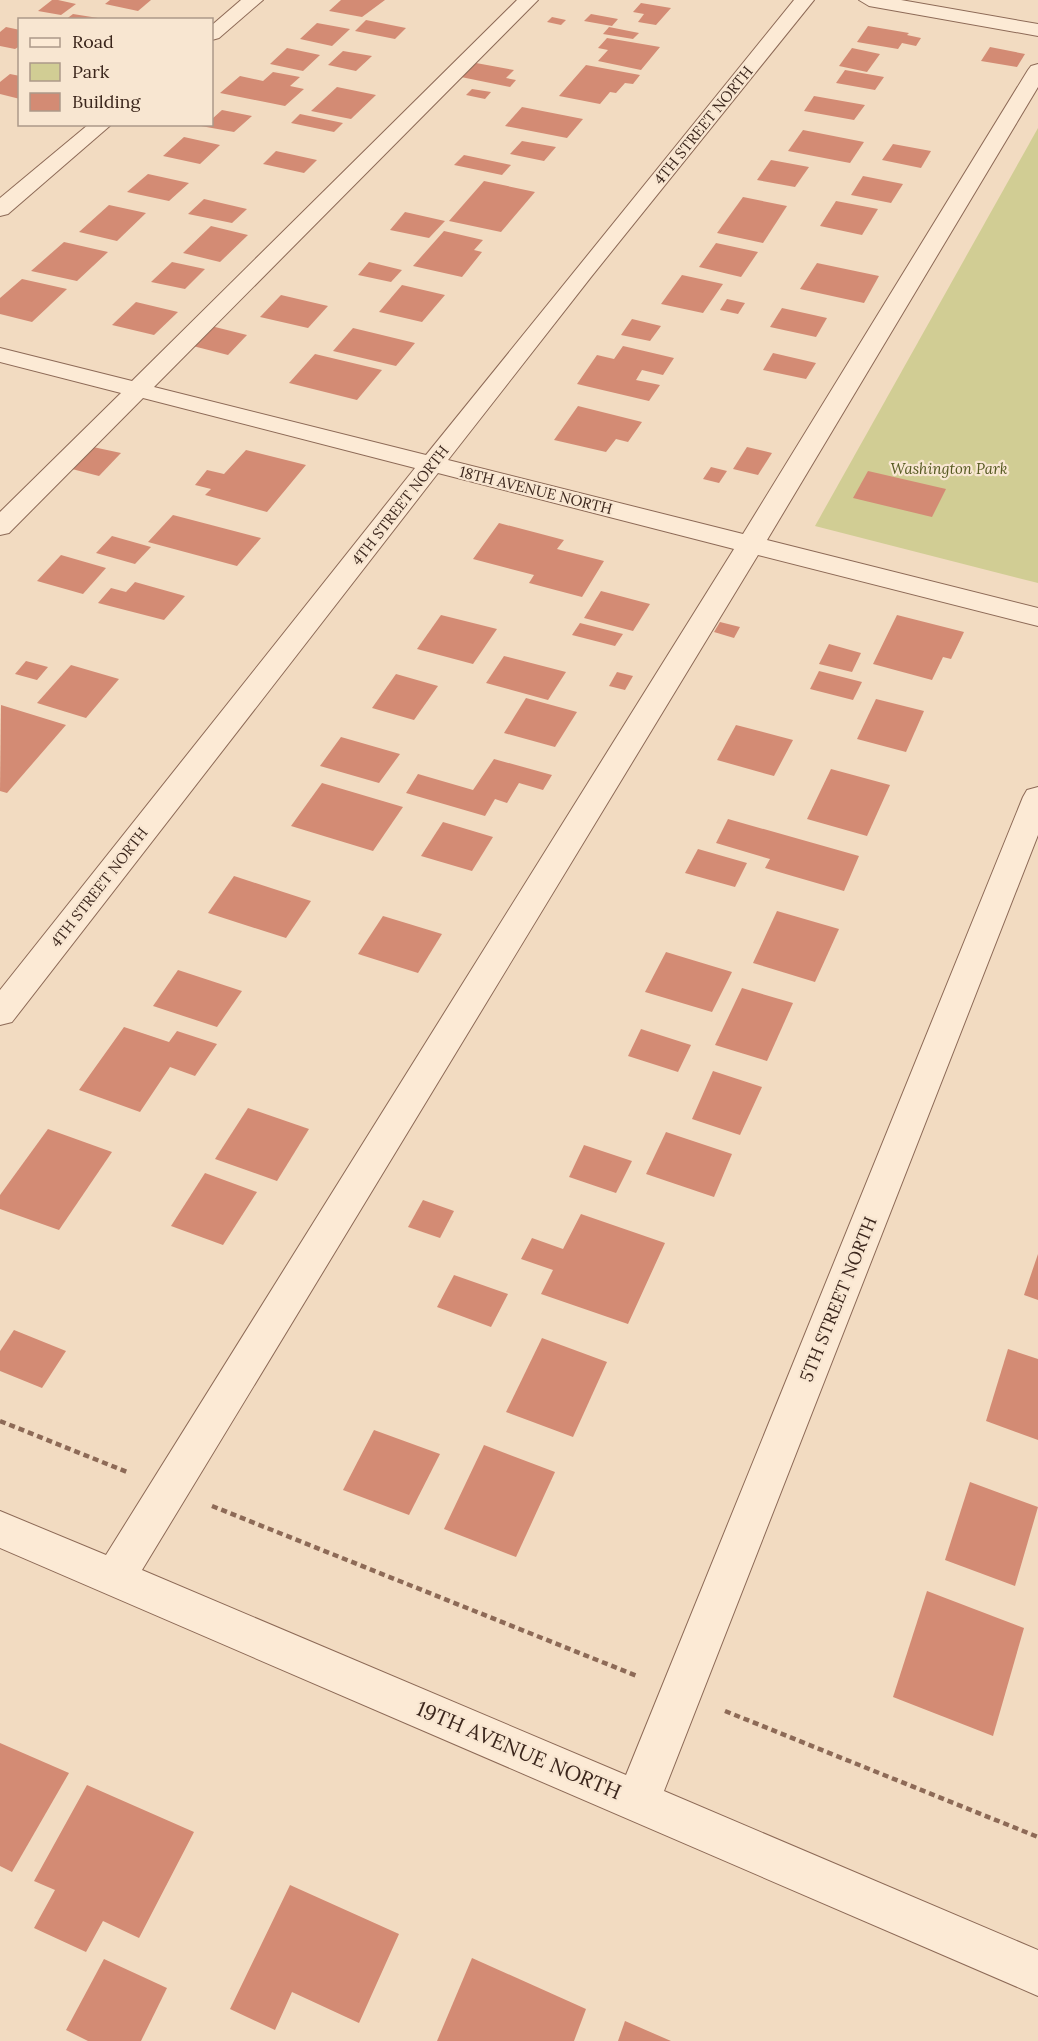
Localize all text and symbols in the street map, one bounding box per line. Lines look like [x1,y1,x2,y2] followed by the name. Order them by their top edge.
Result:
[18,18,213,126] legend
[72,30,114,53] text: Road
[72,60,110,83] text: Park
[649,62,757,188] street label: 4TH STREET NORTH
[72,90,142,113] text: Building
[347,441,453,569] street label: 4TH STREET NORTH
[891,459,1008,478] park label: Washington Park
[458,462,614,518] street label: 18TH AVENUE NORTH
[46,823,152,951] street label: 4TH STREET NORTH
[794,1213,882,1385] street label: 5TH STREET NORTH
[412,1695,626,1805] street label: 19TH AVENUE NORTH

